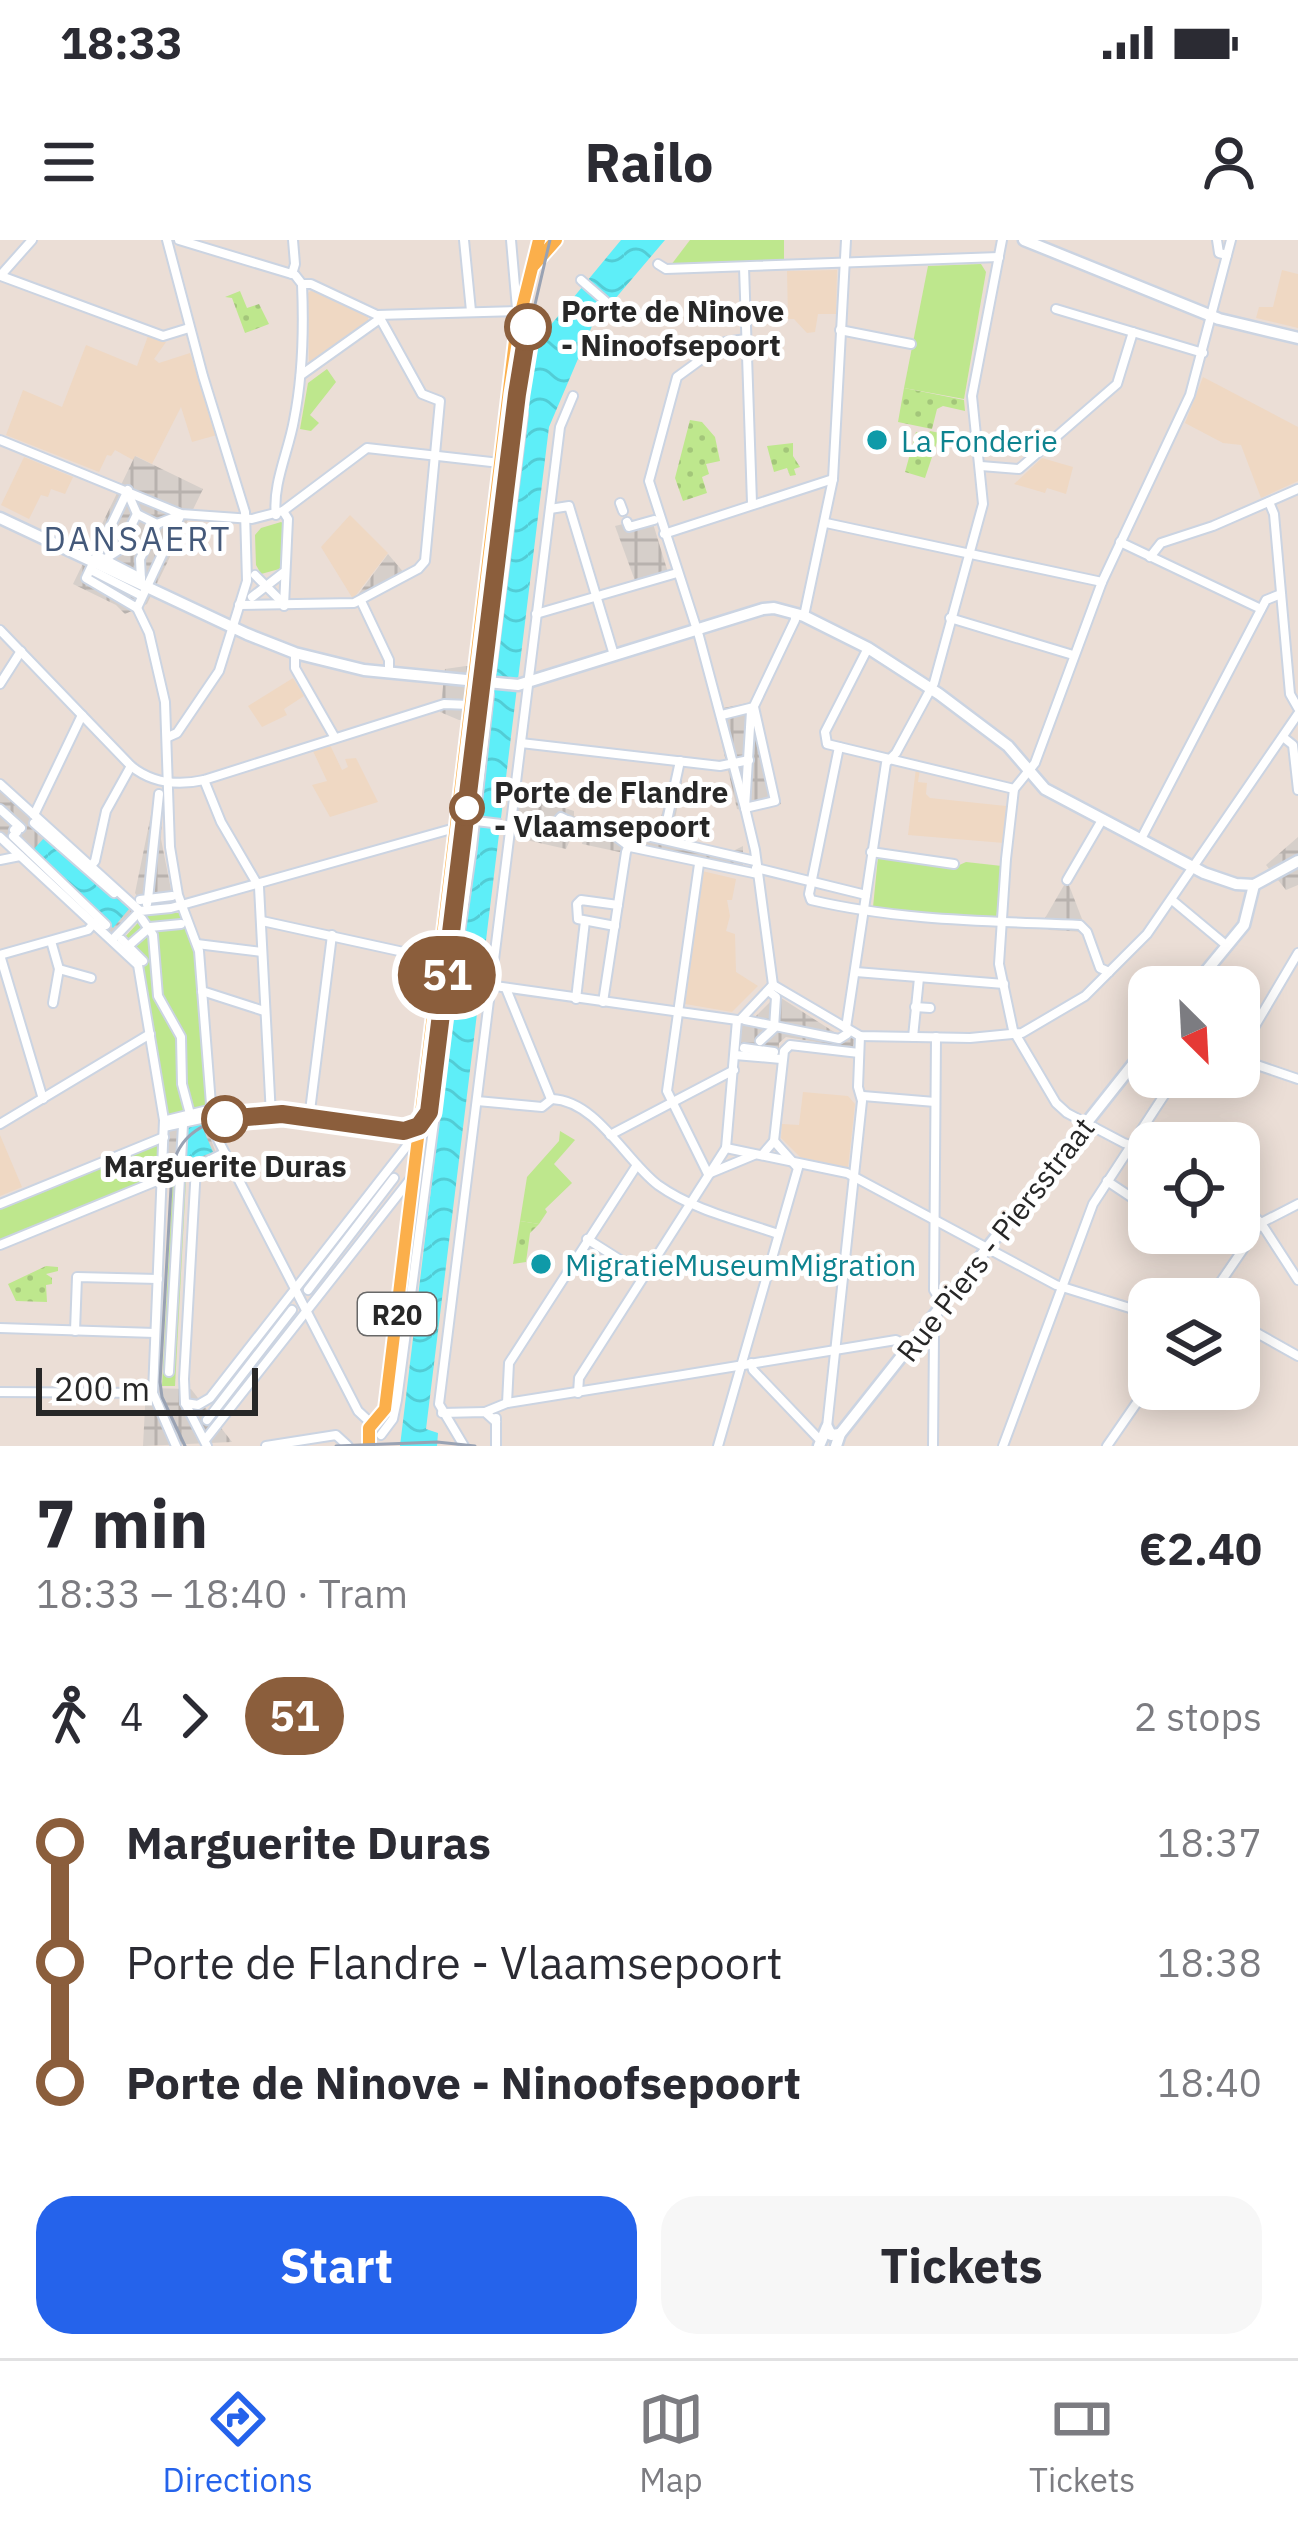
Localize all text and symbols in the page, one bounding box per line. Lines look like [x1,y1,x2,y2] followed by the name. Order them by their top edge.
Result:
[60,13,183,71] text: 18:33
[585,127,713,197] text: Railo
[36,129,102,195] icon: menu
[1196,129,1262,195] icon: person
[561,291,784,364] place label: Porte de Ninove - Ninoofsepoort
[506,305,550,349] marker: Porte de Ninove - Ninoofsepoort
[901,421,1058,460] place label: La Fonderie
[864,427,890,453] marker: La Fonderie
[44,517,233,560] district label: DANSAERT
[494,772,728,845] place label: Porte de Flandre - Vlaamsepoort
[451,792,483,824] marker: Porte de Flandre - Vlaamsepoort
[393,936,501,1014] line badge: 51
[422,947,472,1002] text: 51
[1128,966,1260,1098] north arrow
[1128,966,1260,1410] map controls
[203,1097,247,1141] marker: Marguerite Duras
[887,1109,1103,1369] street label: Rue Piers - Piersstraat
[1128,1122,1260,1254] button: locate
[103,1146,347,1185] place label: Marguerite Duras
[565,1245,916,1284] place label: MigratieMuseumMigration
[528,1251,554,1277] marker: MigratieMuseumMigration
[1128,1278,1260,1410] button: layers
[358,1293,436,1335] road number: R20
[36,1362,258,1415] scale bar
[54,1367,150,1410] text: 200 m
[36,1480,208,1566] text: 7 min
[1139,1519,1262,1577] text: €2.40
[36,1568,408,1619] text: 18:33 – 18:40 · Tram
[36,1683,102,1749] icon: walk
[161,1683,227,1749] icon: forward
[269,1688,320,1743] text: 51
[120,1691,143,1742] text: 4
[1134,1691,1262,1742] text: 2 stops
[126,1813,491,1871] text: Marguerite Duras
[1157,1817,1262,1868] text: 18:37
[126,1933,783,1991] text: Porte de Flandre - Vlaamsepoort
[1157,1937,1262,1988] text: 18:38
[126,2053,801,2111] text: Porte de Ninove - Ninoofsepoort
[1157,2057,1262,2108] text: 18:40
[36,2196,637,2334] button: Start
[661,2196,1262,2334] button: Tickets
[163,2386,313,2501] tab: Directions
[638,2386,704,2501] tab: Map
[1029,2386,1135,2501] tab: Tickets

